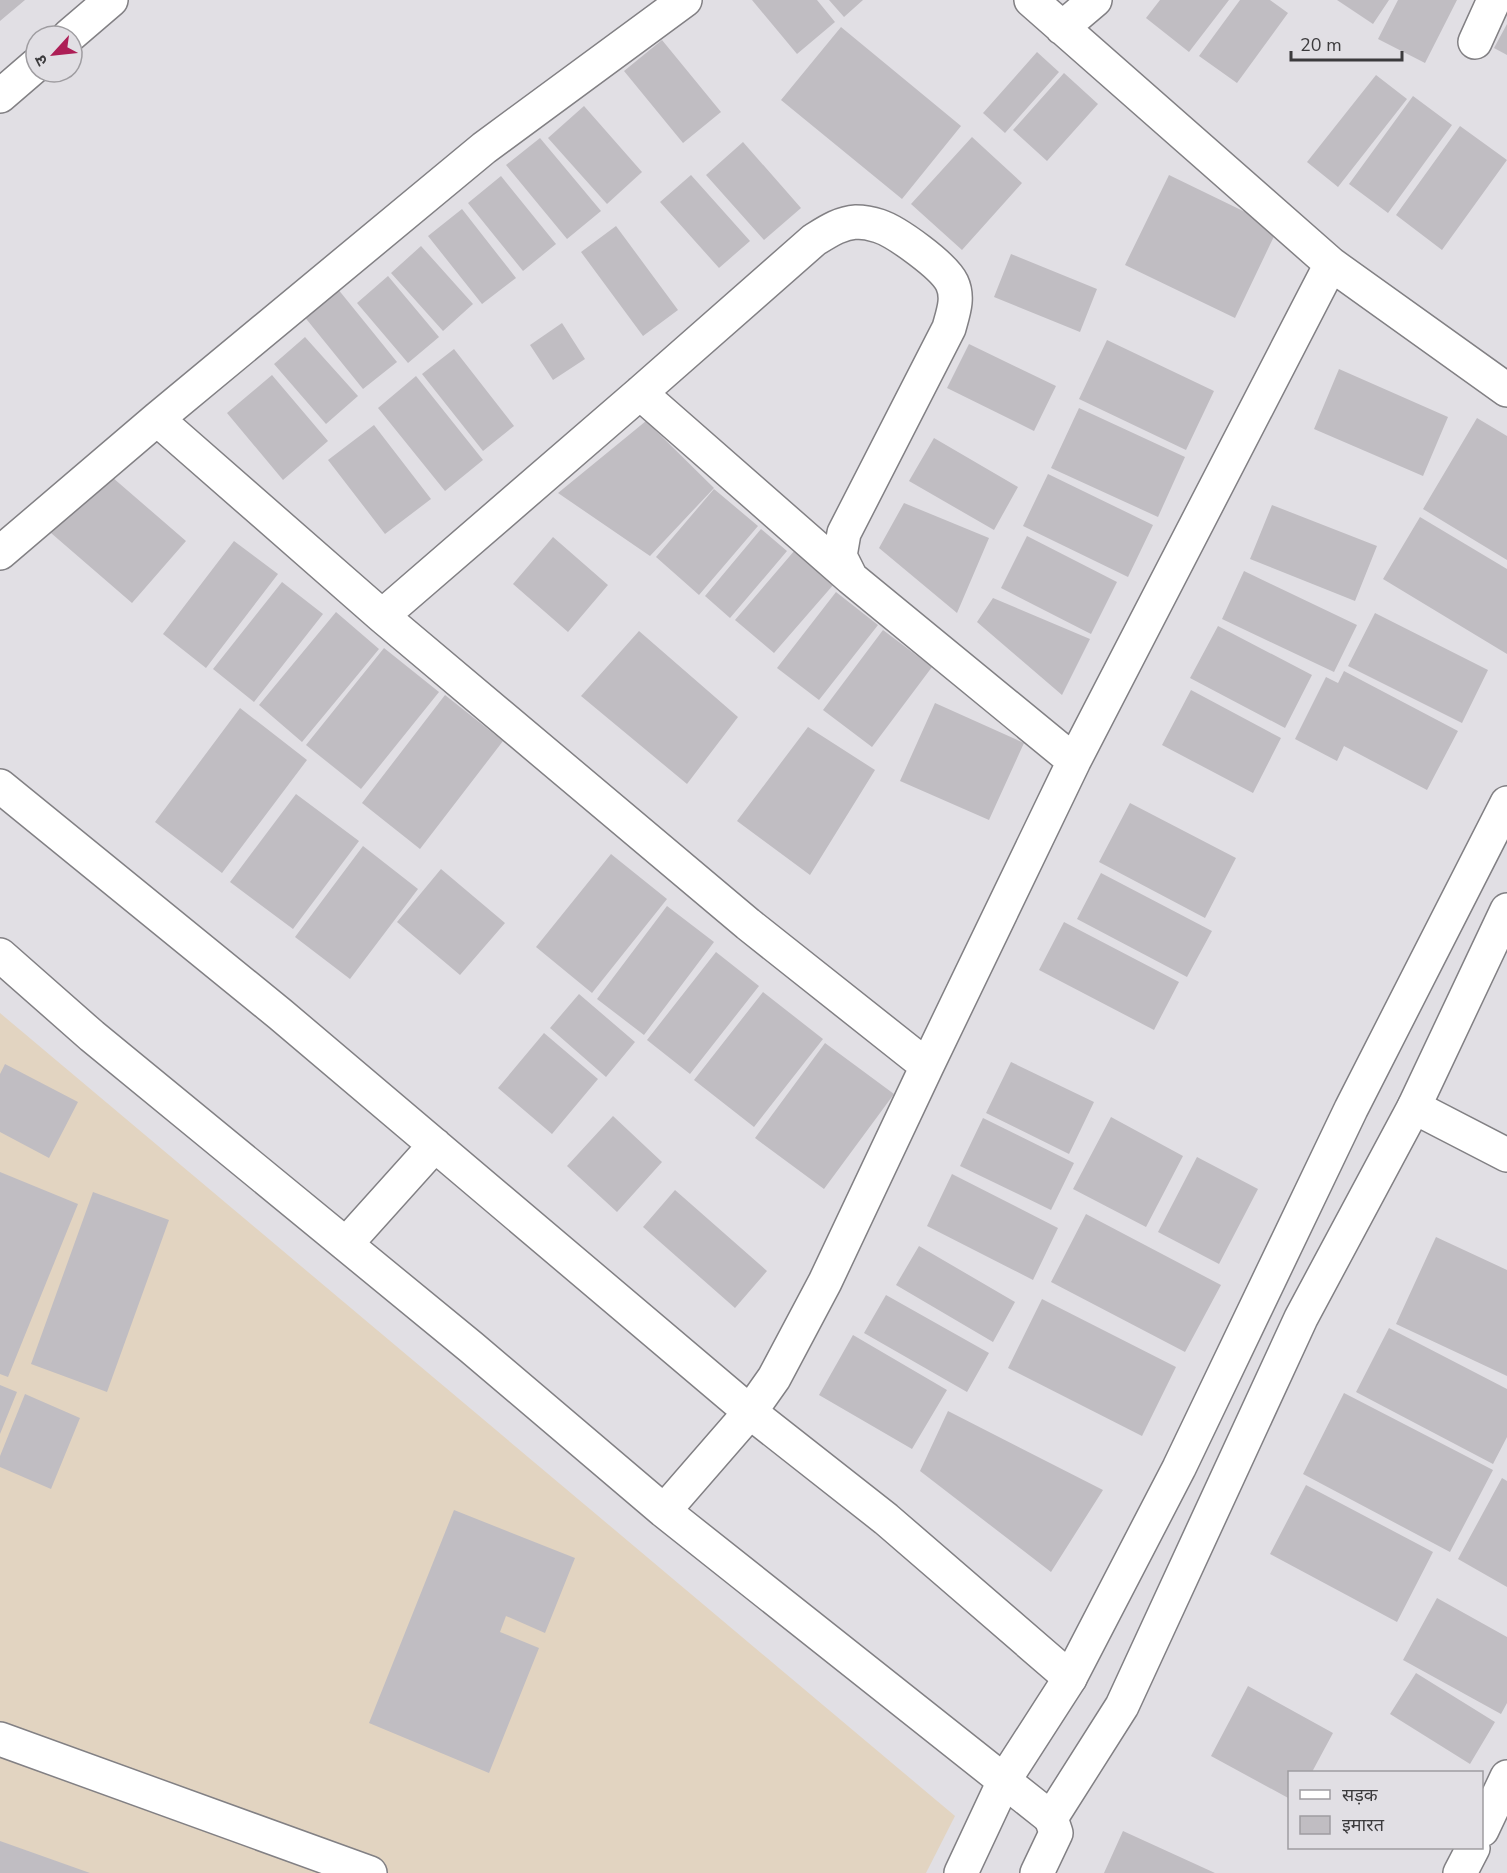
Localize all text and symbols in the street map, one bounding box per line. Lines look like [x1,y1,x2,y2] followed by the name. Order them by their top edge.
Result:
[24,24,84,84] north arrow
[1291,24,1402,62] scale bar
[1300,33,1342,57] text: 20 m
[29,51,53,70] text: उ
[1288,1771,1483,1849] legend
[1342,1783,1379,1807] text: सड़क
[1342,1813,1385,1837] text: इमारत

